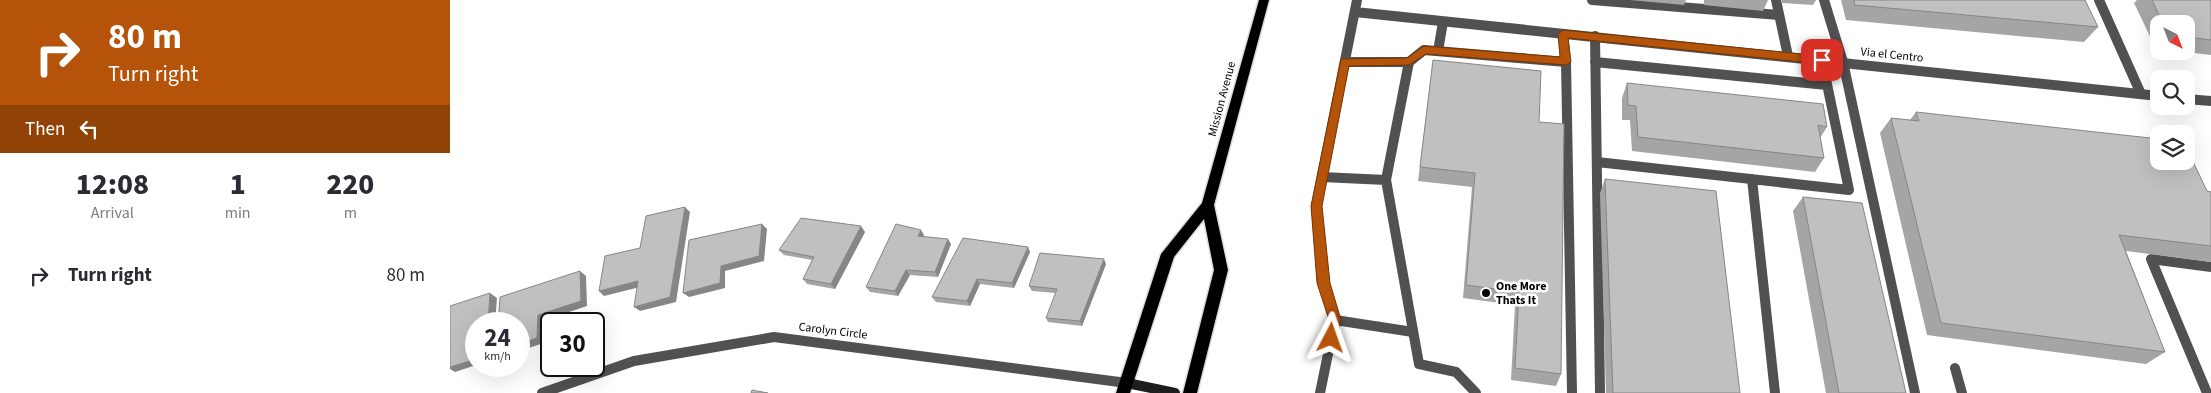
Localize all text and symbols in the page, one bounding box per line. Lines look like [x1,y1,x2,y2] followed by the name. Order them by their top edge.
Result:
[108,12,182,62] text: 80 m
[2150,15,2195,60] north arrow
[2150,15,2195,170] map controls
[25,20,90,85] icon: right
[1801,39,1843,81] pin
[1860,43,1924,67] street label: Via el Centro
[1808,46,1836,74] icon: arrive
[108,58,198,90] text: Turn right
[1204,60,1240,138] street label: Mission Avenue
[2150,70,2195,115] button: search
[75,115,103,143] icon: left
[25,116,65,143] text: Then
[2150,125,2195,170] button: layers
[76,163,149,206] text: 12:08
[230,163,246,206] text: 1
[326,163,374,206] text: 220
[91,202,134,224] text: Arrival
[225,202,251,224] text: min
[344,202,357,224] text: m
[25,262,53,290] icon: right
[68,262,152,289] text: Turn right
[387,262,425,289] text: 80 m
[1496,278,1546,309] place label: One More Thats It
[1480,287,1492,299] marker: One More Thats It
[1304,311,1356,363] position arrow
[540,312,605,377] speed limit sign: 30
[798,318,869,344] street label: Carolyn Circle
[484,320,511,356] text: 24
[484,348,511,365] text: km/h

